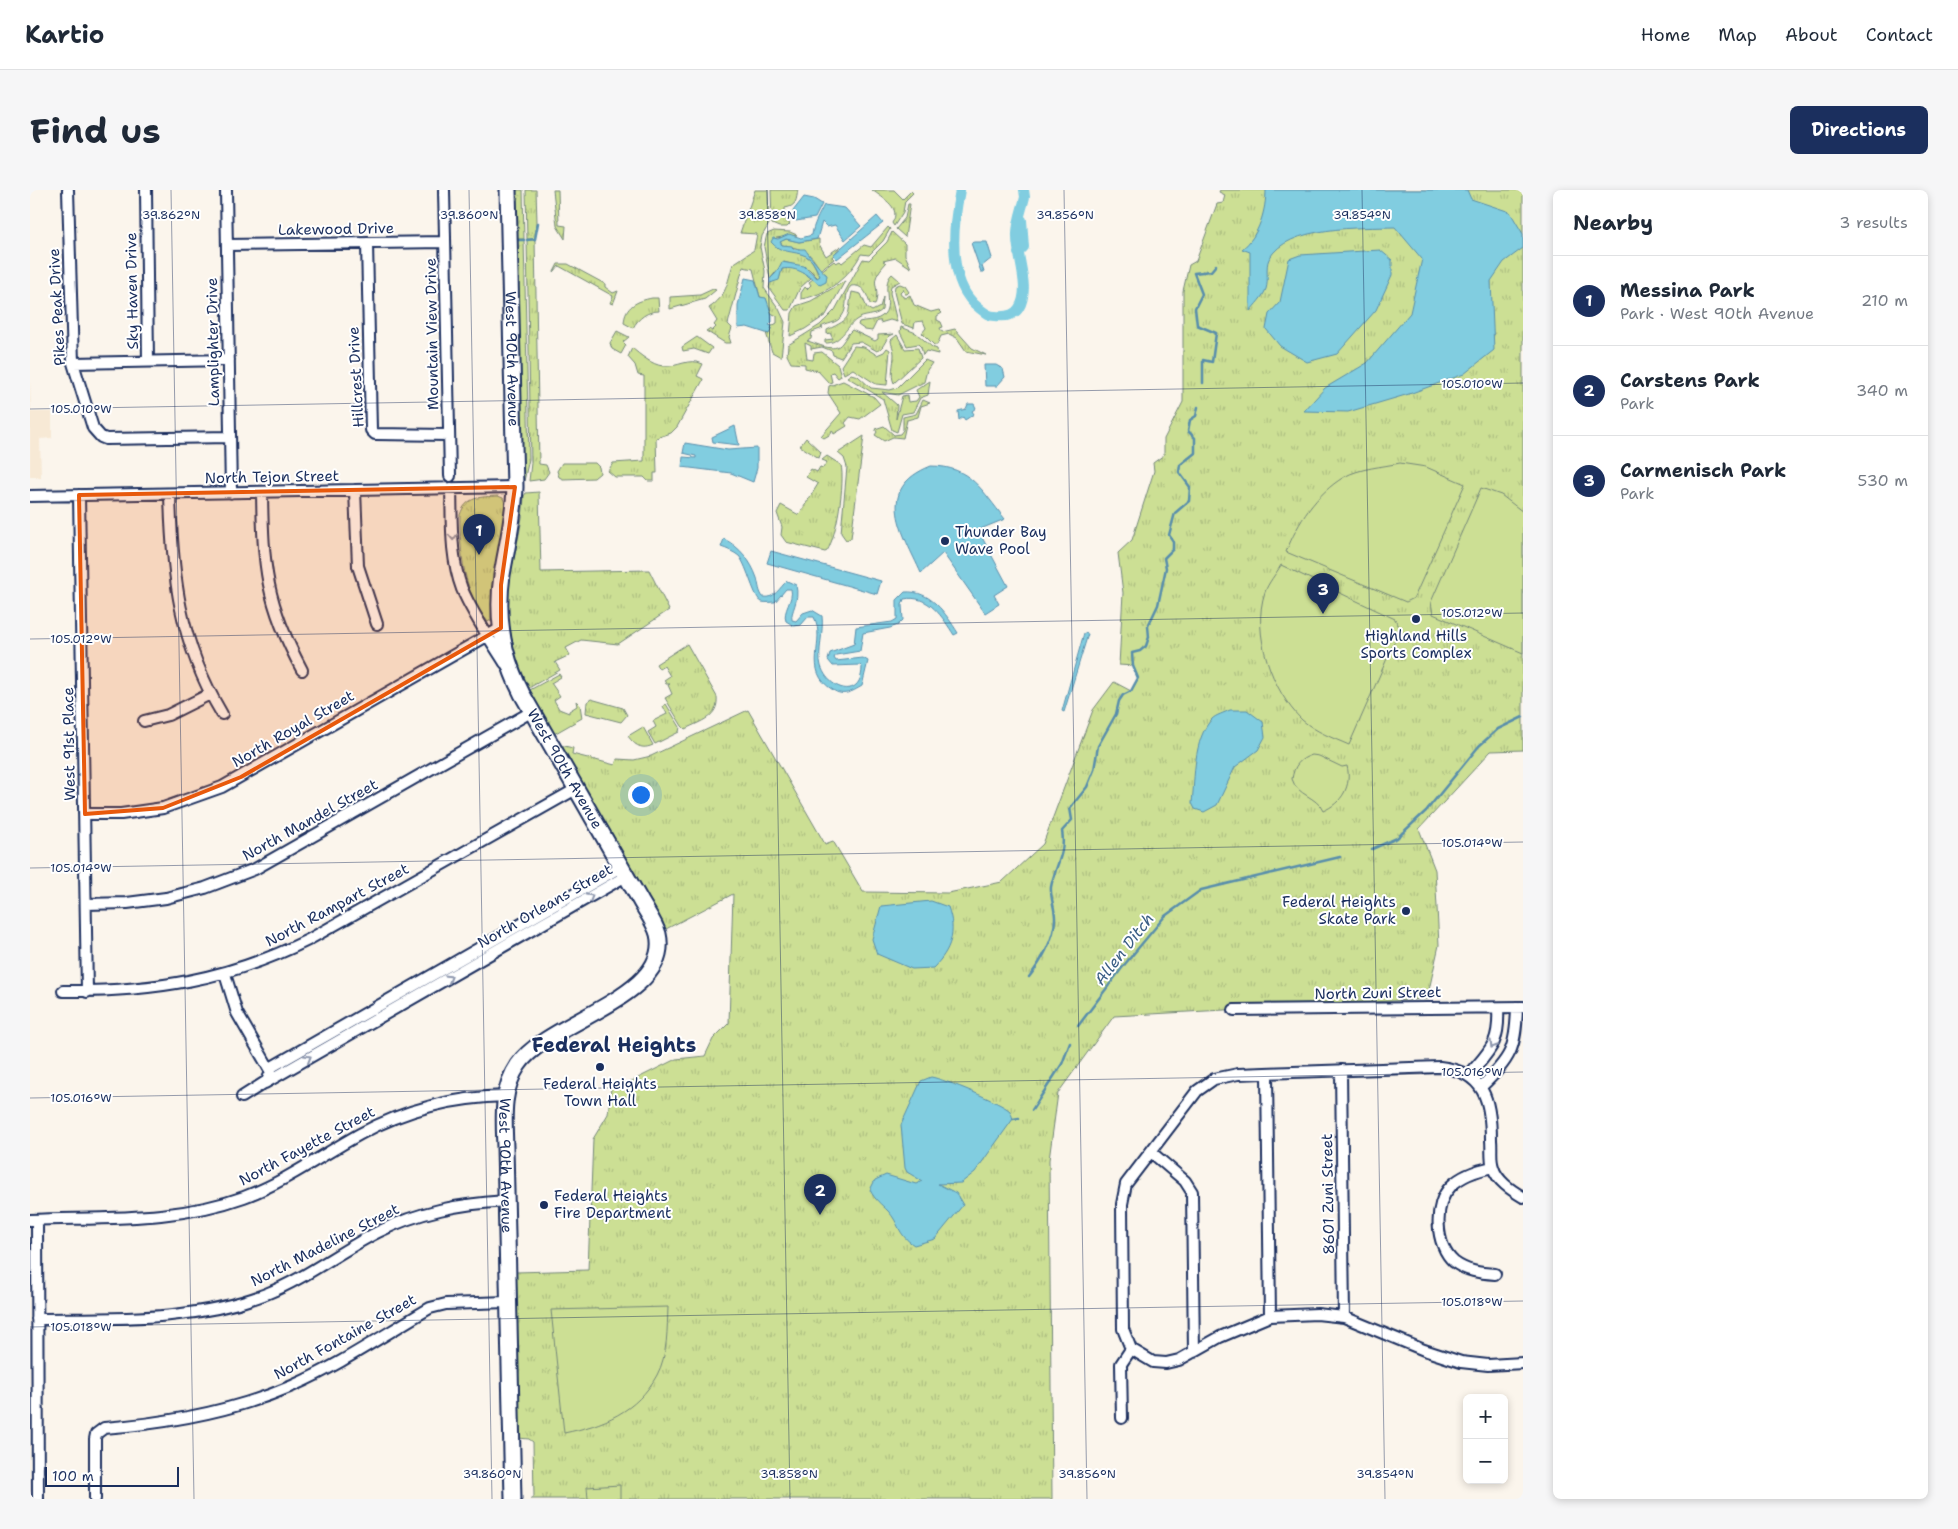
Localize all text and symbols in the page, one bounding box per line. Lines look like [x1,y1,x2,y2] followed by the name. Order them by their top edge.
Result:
[25,19,104,51] text: Kartio
[1641,23,1690,47] text: Home
[1718,23,1757,47] text: Map
[1785,23,1838,47] text: About
[1866,23,1933,47] text: Contact
[1790,106,1928,154] button: Directions
[30,107,161,154] text: Find us
[142,207,200,223] text: 39.862°N
[440,207,498,223] text: 39.860°N
[738,207,796,223] text: 39.858°N
[1036,207,1094,223] text: 39.856°N
[1333,207,1391,223] text: 39.854°N
[1573,209,1653,237] text: Nearby
[1839,212,1908,233] text: 3 results
[278,218,394,240] street label: Lakewood Drive
[121,232,143,350] street label: Sky Haven Drive
[44,248,70,366] street label: Pikes Peak Drive
[421,258,443,410] street label: Mountain View Drive
[202,277,224,407] street label: Lamplighter Drive
[1620,278,1755,303] text: Messina Park
[1585,290,1593,311] text: 1
[1861,290,1908,311] text: 210 m
[500,291,524,427] street label: West 90th Avenue
[1620,303,1814,324] text: Park · West 90th Avenue
[343,326,369,428] street label: Hillcrest Drive
[1620,368,1760,393] text: Carstens Park
[1441,376,1503,392] text: 105.010°W
[1583,380,1595,401] text: 2
[1856,380,1908,401] text: 340 m
[1620,393,1654,414] text: Park
[50,401,112,417] text: 105.010°W
[1620,458,1786,483] text: Carmenisch Park
[204,466,340,488] street label: North Tejon Street
[1583,470,1595,491] text: 3
[1858,470,1908,491] text: 530 m
[1620,483,1654,504] text: Park
[463,514,495,555] pin: 1
[955,522,1047,559] place label: Thunder Bay Wave Pool
[447,533,458,541] one-way arrow
[939,535,951,547] marker: Thunder Bay Wave Pool
[1307,573,1339,614] pin: 3
[1441,605,1503,621] text: 105.012°W
[1410,613,1422,625] marker: Highland Hills Sports Complex
[1360,626,1472,663] place label: Highland Hills Sports Complex
[50,631,112,647] text: 105.012°W
[228,686,358,772] street label: North Royal Street
[58,687,80,801] street label: West 91st Place
[523,705,607,833] street label: West 90th Avenue
[239,774,381,866] street label: North Mandel Street
[628,782,654,808] your location
[1441,835,1503,851] text: 105.014°W
[262,859,412,951] street label: North Rampart Street
[474,859,616,953] street label: North Orleans Street
[50,860,112,876] text: 105.014°W
[1282,892,1396,929] place label: Federal Heights Skate Park
[585,894,594,904] one-way arrow
[1400,905,1412,917] marker: Federal Heights Skate Park
[1089,909,1159,989] water label: Allen Ditch
[443,974,452,984] one-way arrow
[1314,982,1442,1004] street label: North Zuni Street
[532,1032,696,1058] district label: Federal Heights
[1489,1039,1499,1048] one-way arrow
[302,1055,311,1065] one-way arrow
[594,1061,606,1073] marker: Federal Heights Town Hall
[1441,1064,1503,1080] text: 105.016°W
[543,1074,657,1111] place label: Federal Heights Town Hall
[50,1090,112,1106] text: 105.016°W
[494,1097,517,1233] street label: West 90th Avenue
[236,1102,378,1190] street label: North Fayette Street
[1317,1133,1339,1255] street label: 8601 Zuni Street
[804,1174,836,1215] pin: 2
[554,1186,672,1223] place label: Federal Heights Fire Department
[247,1199,403,1291] street label: North Madeline Street
[538,1199,550,1211] marker: Federal Heights Fire Department
[270,1290,420,1384] street label: North Fontaine Street
[1441,1294,1503,1310] text: 105.018°W
[50,1319,112,1335] text: 105.018°W
[1463,1394,1508,1484] map controls
[1463,1394,1508,1439] button: +
[1463,1439,1508,1484] button: −
[45,1464,179,1487] scale bar
[463,1466,521,1482] text: 39.860°N
[760,1466,818,1482] text: 39.858°N
[1058,1466,1116,1482] text: 39.856°N
[1356,1466,1414,1482] text: 39.854°N
[52,1467,94,1485] text: 100 m

